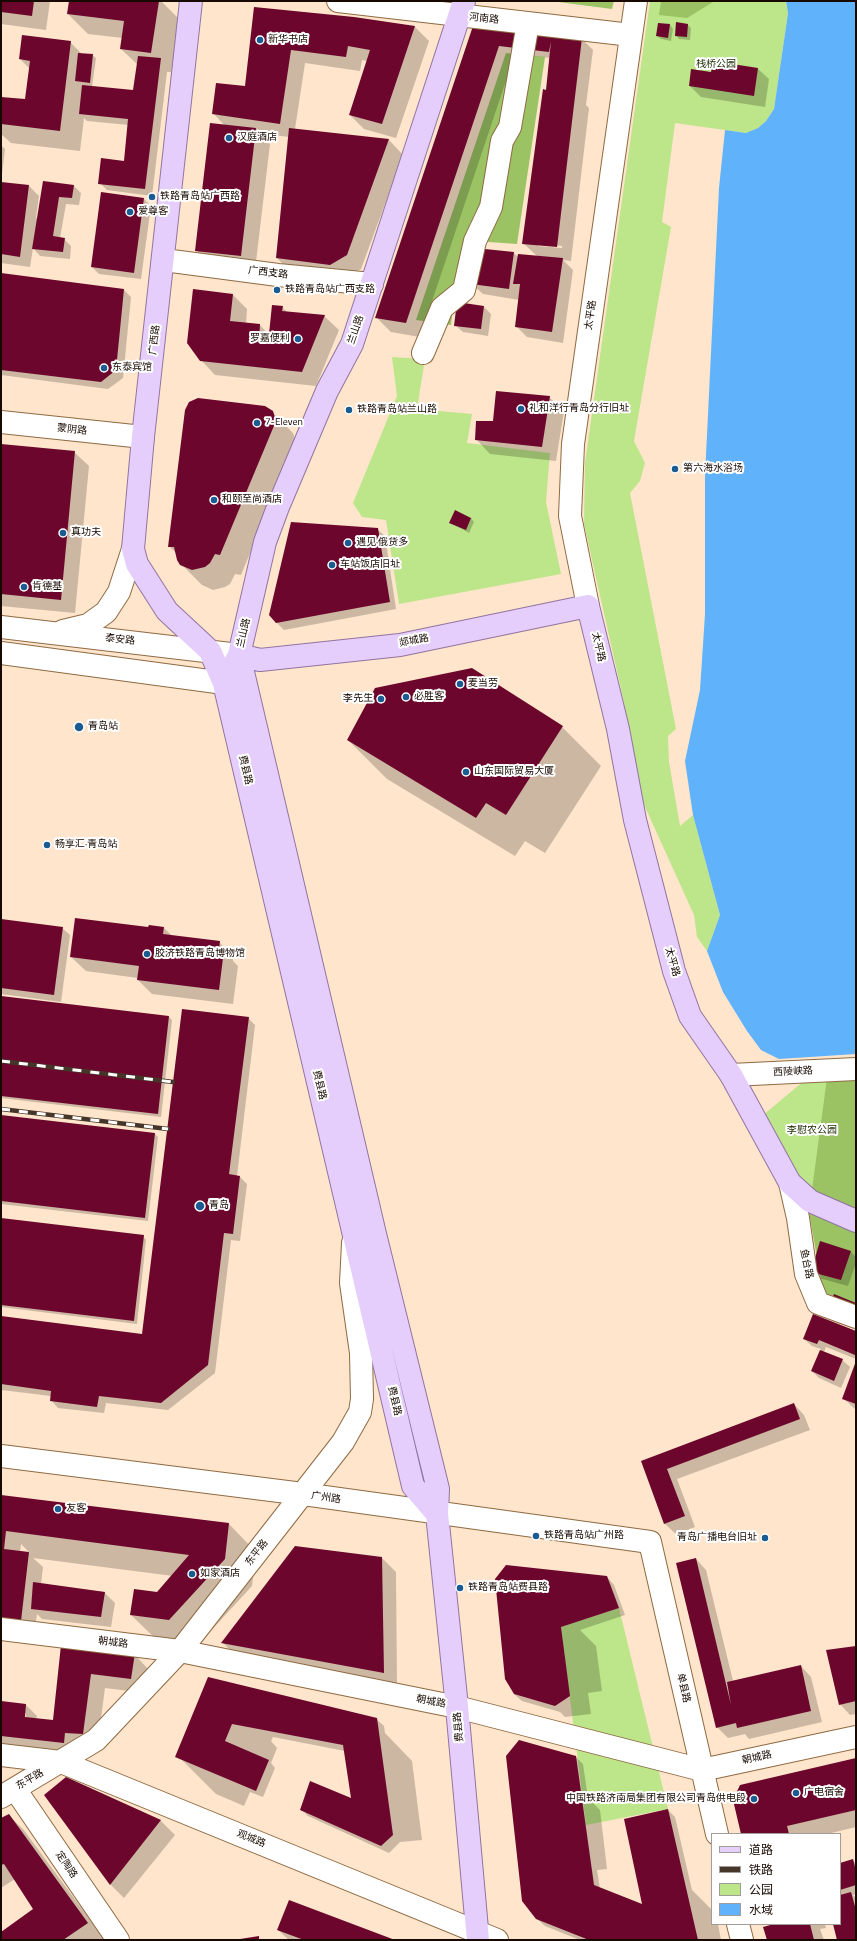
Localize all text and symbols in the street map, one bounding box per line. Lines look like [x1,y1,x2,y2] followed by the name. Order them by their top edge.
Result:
[468,11,500,27] street label: 河南路
[268,34,308,46] place label: 新华书店
[255,35,265,45] marker: 新华书店
[696,59,736,71] park label: 栈桥公园
[237,132,277,144] place label: 汉庭酒店
[224,133,234,143] marker: 汉庭酒店
[160,191,240,203] place label: 铁路青岛站广西路
[147,192,157,202] marker: 铁路青岛站广西路
[138,206,168,218] place label: 爱尊客
[125,207,135,217] marker: 爱尊客
[247,265,289,281] street label: 广西支路
[285,284,375,296] place label: 铁路青岛站广西支路
[272,285,282,295] marker: 铁路青岛站广西支路
[583,299,599,331] street label: 太平路
[345,314,367,346] street label: 兰山路
[147,324,163,356] street label: 广西路
[250,333,290,345] place label: 罗嘉便利
[293,334,303,344] marker: 罗嘉便利
[112,362,152,374] place label: 东泰宾馆
[99,363,109,373] marker: 东泰宾馆
[529,403,629,415] place label: 礼和洋行青岛分行旧址
[357,404,437,416] place label: 铁路青岛站兰山路
[516,404,526,414] marker: 礼和洋行青岛分行旧址
[344,405,354,415] marker: 铁路青岛站兰山路
[265,417,303,429] place label: 7-Eleven
[252,418,262,428] marker: 7-Eleven
[56,422,88,438] street label: 蒙阴路
[683,463,743,475] place label: 第六海水浴场
[670,464,680,474] marker: 第六海水浴场
[222,494,282,506] place label: 和颐至尚酒店
[209,495,219,505] marker: 和颐至尚酒店
[71,527,101,539] place label: 真功夫
[58,528,68,538] marker: 真功夫
[356,537,408,549] place label: 遇见·俄货多
[343,538,353,548] marker: 遇见·俄货多
[340,559,400,571] place label: 车站饭店旧址
[327,560,337,570] marker: 车站饭店旧址
[32,581,62,593] place label: 肯德基
[19,582,29,592] marker: 肯德基
[235,617,253,649] street label: 兰山路
[589,631,607,663] street label: 太平路
[104,632,136,648] street label: 泰安路
[398,632,430,650] street label: 郯城路
[468,678,498,690] place label: 麦当劳
[455,679,465,689] marker: 麦当劳
[414,691,444,703] place label: 必胜客
[401,692,411,702] marker: 必胜客
[343,693,373,705] place label: 李先生
[376,694,386,704] marker: 李先生
[73,721,85,733] marker: 青岛站
[88,721,118,733] place label: 青岛站
[236,754,254,786] street label: 费县路
[474,766,554,778] place label: 山东国际贸易大厦
[461,767,471,777] marker: 山东国际贸易大厦
[55,839,117,851] place label: 畅享汇·青岛站
[42,840,52,850] marker: 畅享汇·青岛站
[662,946,682,978] street label: 太平路
[155,948,245,960] place label: 胶济铁路青岛博物馆
[142,949,152,959] marker: 胶济铁路青岛博物馆
[773,1065,813,1079] street label: 西陵峡路
[310,1069,328,1101] street label: 费县路
[787,1125,837,1137] park label: 李慰农公园
[194,1200,206,1212] marker: 青岛
[209,1200,229,1212] place label: 青岛
[797,1248,815,1280] street label: 鱼台路
[385,1385,403,1417] street label: 费县路
[310,1490,342,1506] street label: 广州路
[66,1503,86,1515] place label: 友客
[53,1504,63,1514] marker: 友客
[544,1530,624,1542] place label: 铁路青岛站广州路
[531,1531,541,1541] marker: 铁路青岛站广州路
[677,1532,757,1544] place label: 青岛广播电台旧址
[760,1533,770,1543] marker: 青岛广播电台旧址
[243,1537,271,1569] street label: 东平路
[200,1568,240,1580] place label: 如家酒店
[187,1569,197,1579] marker: 如家酒店
[468,1582,548,1594] place label: 铁路青岛站费县路
[455,1583,465,1593] marker: 铁路青岛站费县路
[97,1635,129,1651] street label: 朝城路
[674,1672,692,1704] street label: 单县路
[415,1693,447,1711] street label: 朝城路
[452,1712,466,1742] street label: 费县路
[741,1749,773,1767] street label: 朝城路
[14,1767,46,1793] street label: 东平路
[804,1787,844,1799] place label: 广电宿舍
[791,1788,801,1798] marker: 广电宿舍
[566,1793,746,1805] place label: 中国铁路济南局集团有限公司青岛供电段
[749,1794,759,1804] marker: 中国铁路济南局集团有限公司青岛供电段
[235,1828,267,1850] street label: 观城路
[711,1833,841,1925] legend
[749,1840,773,1859] text: 道路
[53,1849,79,1881] street label: 定陶路
[749,1860,773,1879] text: 铁路
[749,1880,773,1899] text: 公园
[749,1900,773,1919] text: 水域

